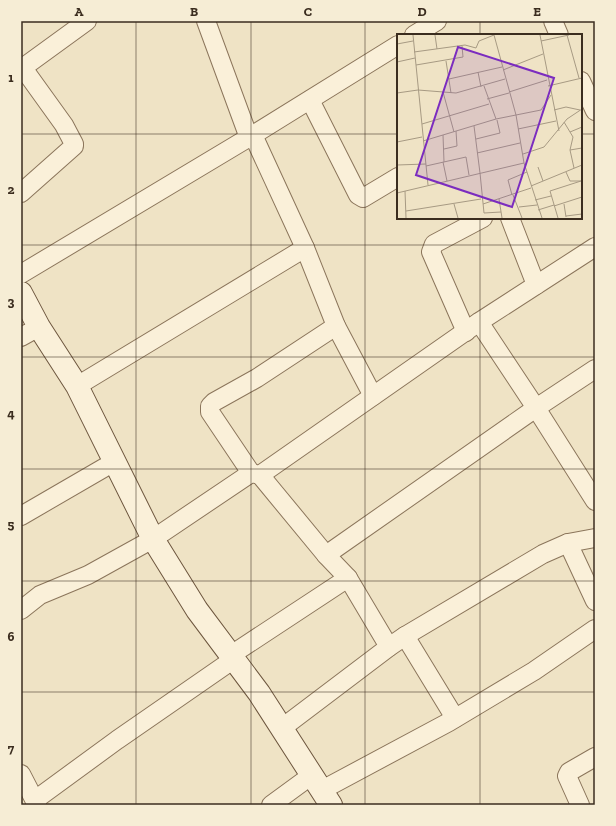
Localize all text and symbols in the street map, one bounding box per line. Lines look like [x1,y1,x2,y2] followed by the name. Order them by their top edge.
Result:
[75,4,84,19] text: A
[190,4,198,19] text: B
[304,4,312,19] text: C
[417,4,427,19] text: D
[533,4,541,19] text: E
[397,34,582,219] inset map
[8,70,14,85] text: 1
[8,182,15,197] text: 2
[8,294,15,309] text: 3
[7,406,15,421] text: 4
[8,517,15,532] text: 5
[8,629,15,644] text: 6
[8,741,15,756] text: 7

